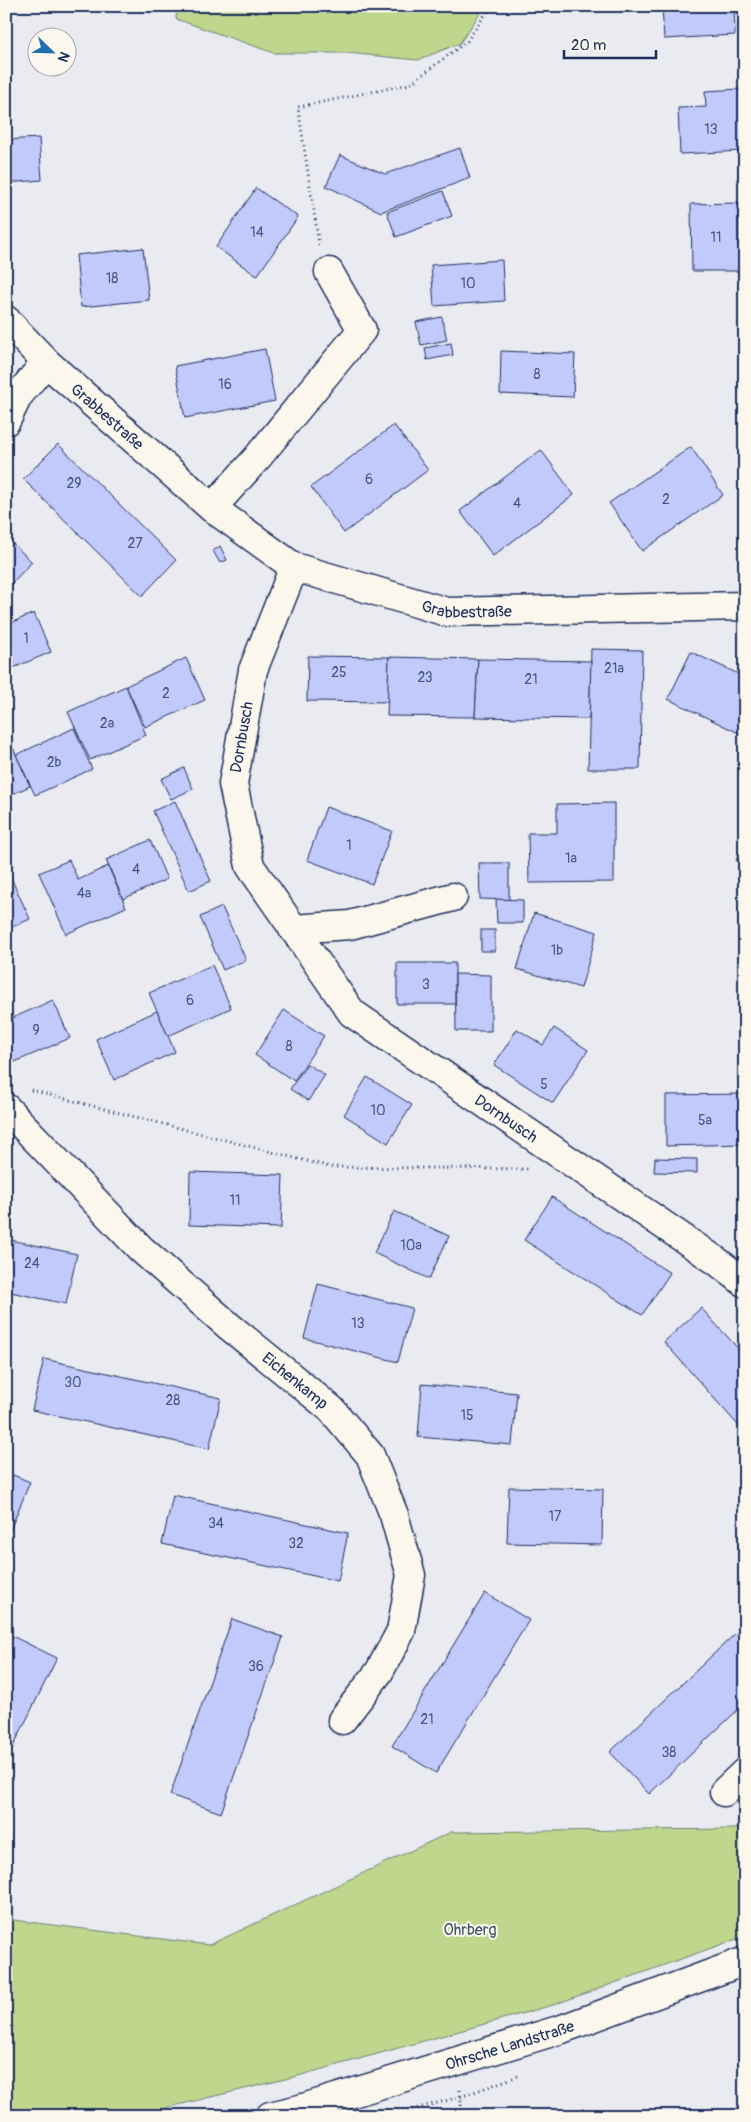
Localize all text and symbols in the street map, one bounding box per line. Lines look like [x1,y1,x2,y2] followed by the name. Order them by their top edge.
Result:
[28,28,78,78] north arrow
[564,28,656,60] scale bar
[571,36,606,55] text: 20 m
[54,49,73,65] text: N
[704,121,718,138] house number: 13
[250,224,264,241] house number: 14
[711,229,721,246] house number: 11
[106,270,118,287] house number: 18
[460,275,476,292] house number: 10
[533,366,541,383] house number: 8
[218,376,232,393] house number: 16
[66,379,148,454] street label: Grabbestraße
[365,471,373,488] house number: 6
[66,475,82,492] house number: 29
[662,491,670,508] house number: 2
[513,495,521,512] house number: 4
[127,535,143,552] house number: 27
[419,596,512,623] street label: Grabbestraße
[23,630,29,647] house number: 1
[604,660,624,677] house number: 21a
[331,664,347,681] house number: 25
[417,669,433,686] house number: 23
[524,671,538,688] house number: 21
[162,685,170,702] house number: 2
[226,700,258,774] street label: Dornbusch
[100,715,114,732] house number: 2a
[47,754,61,771] house number: 2b
[346,837,352,854] house number: 1
[565,850,577,867] house number: 1a
[132,861,140,878] house number: 4
[77,885,91,902] house number: 4a
[551,942,563,959] house number: 1b
[422,976,430,993] house number: 3
[186,992,194,1009] house number: 6
[32,1022,40,1039] house number: 9
[285,1038,293,1055] house number: 8
[540,1076,548,1093] house number: 5
[470,1090,541,1147] street label: Dornbusch
[370,1102,386,1119] house number: 10
[698,1112,712,1129] house number: 5a
[230,1192,240,1209] house number: 11
[400,1237,422,1254] house number: 10a
[24,1255,40,1272] house number: 24
[351,1315,365,1332] house number: 13
[258,1348,332,1414] street label: Eichenkamp
[64,1374,82,1391] house number: 30
[166,1392,180,1409] house number: 28
[460,1407,474,1424] house number: 15
[549,1508,562,1525] house number: 17
[208,1515,224,1532] house number: 34
[288,1535,304,1552] house number: 32
[248,1658,264,1675] house number: 36
[420,1711,434,1728] house number: 21
[662,1744,676,1761] house number: 38
[444,1920,496,1940] park label: Ohrberg
[443,2016,577,2075] street label: Ohrsche Landstraße

